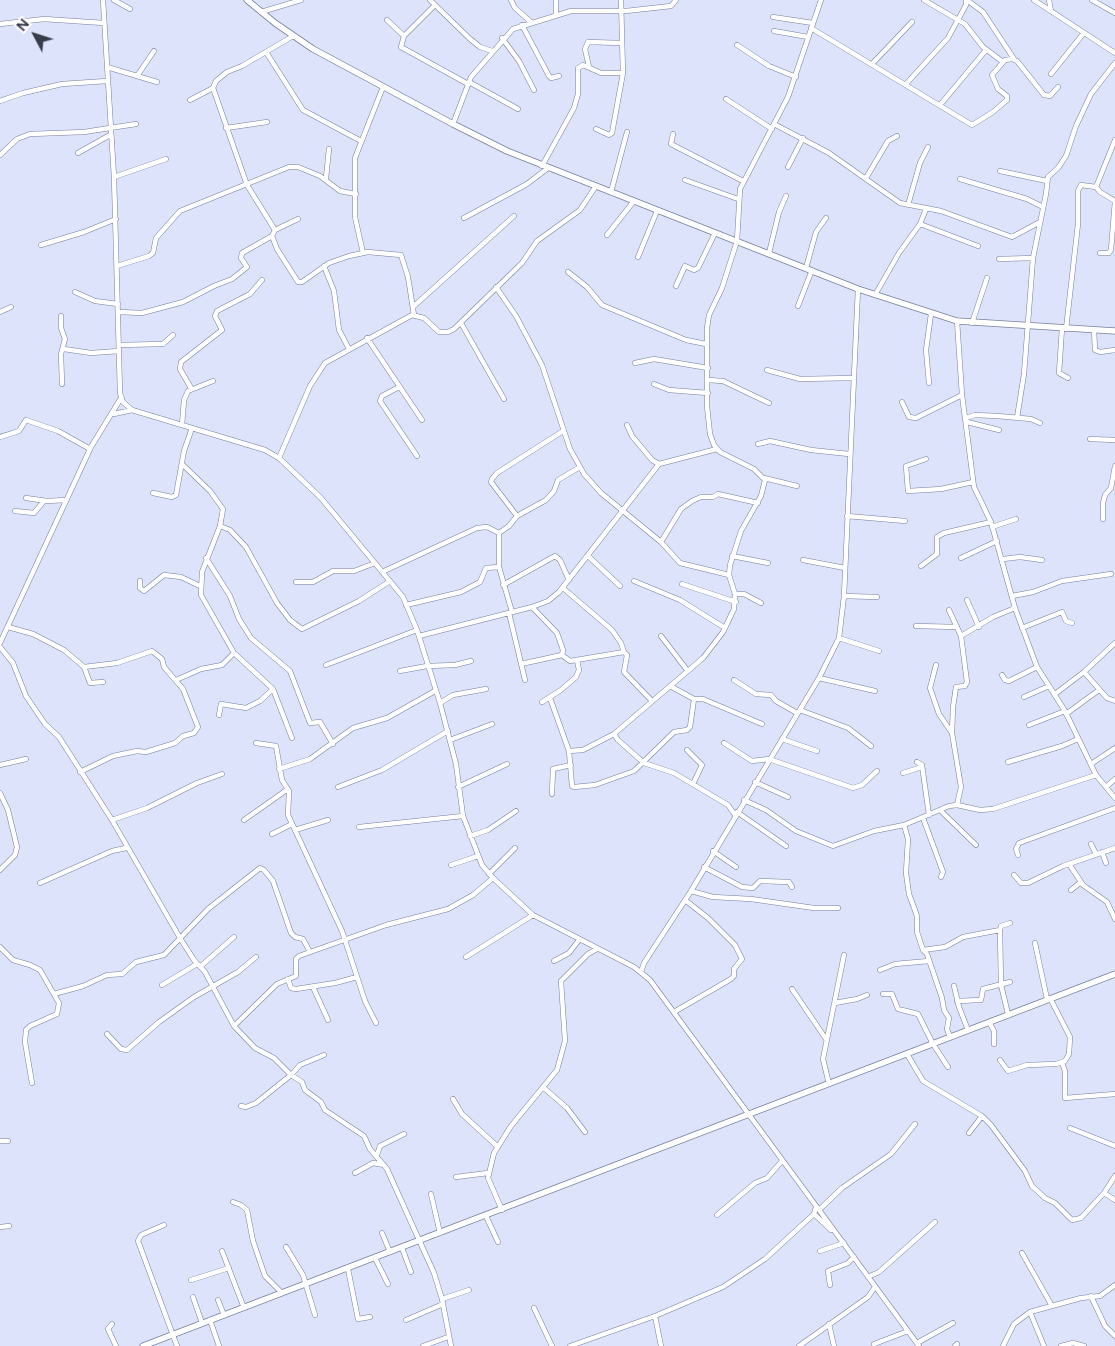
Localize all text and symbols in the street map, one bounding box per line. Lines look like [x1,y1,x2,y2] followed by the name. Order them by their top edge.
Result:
[10,10,60,60] north arrow
[13,15,33,35] text: N

